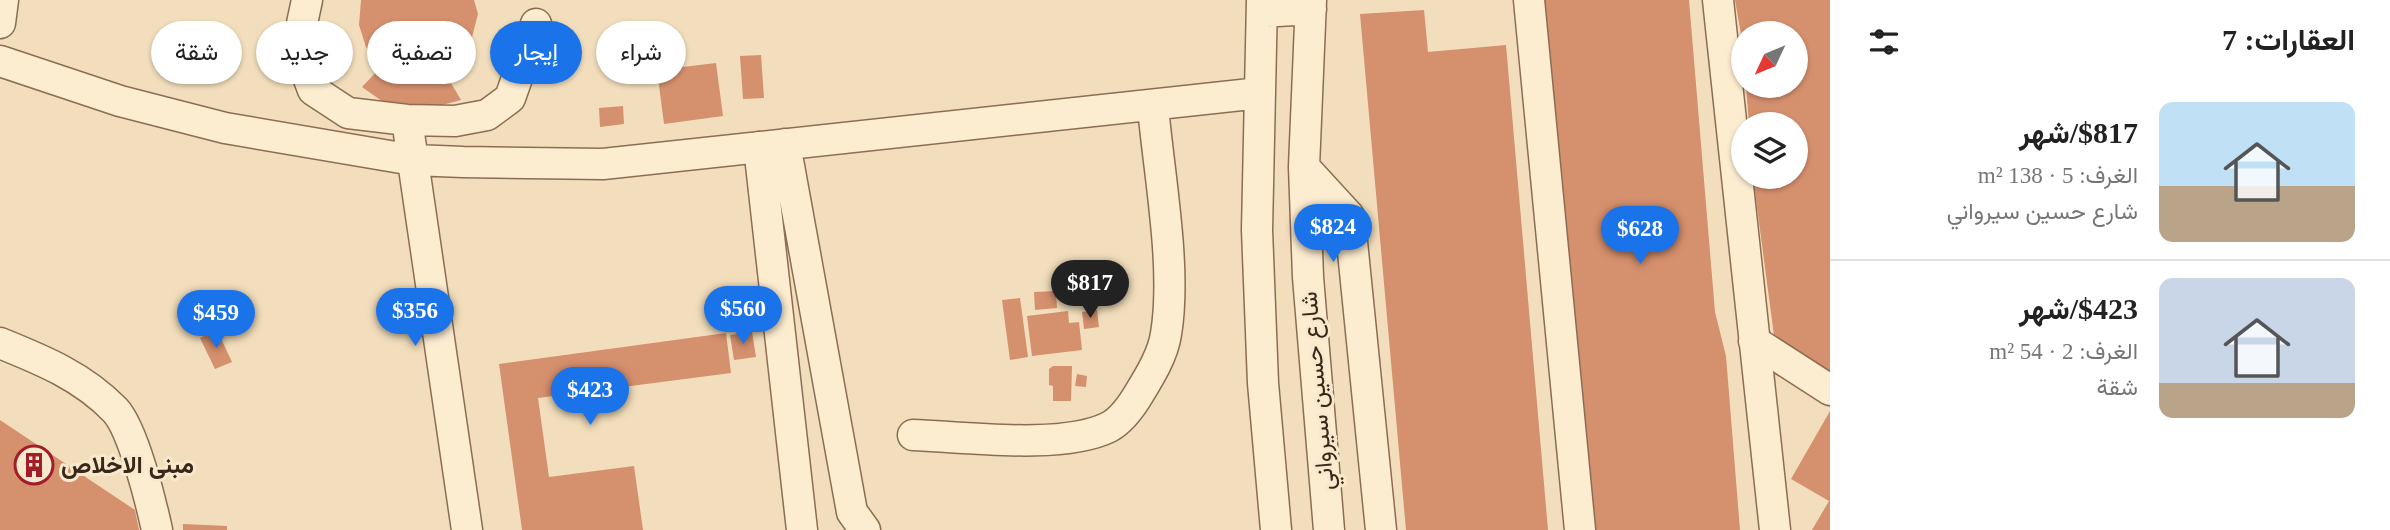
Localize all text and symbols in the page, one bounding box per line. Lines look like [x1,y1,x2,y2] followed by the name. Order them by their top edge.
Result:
[151,21,242,84] chip: شقة
[256,21,353,84] chip: جديد
[367,21,476,84] chip: تصفية
[490,21,582,84] chip: إيجار
[596,21,686,84] chip: شراء
[1731,21,1808,98] north arrow
[1731,21,1808,189] map controls
[1865,23,1903,61] icon: filters
[2222,23,2355,56] text: العقارات: 7
[1731,112,1808,189] button: layers
[2019,116,2138,149] text: $817/شهر
[2215,130,2299,214] icon: home
[1978,163,2138,188] text: الغرف: 5 · 138 m²
[1947,199,2138,224] text: شارع حسين سيرواني
[1292,204,1374,264] pin: $824
[1599,206,1681,266] pin: $628
[1310,214,1356,239] text: $824
[1617,216,1663,241] text: $628
[1049,260,1131,320] pin: $817
[1067,270,1113,295] text: $817
[702,286,784,346] pin: $560
[374,288,456,348] pin: $356
[175,290,257,350] pin: $459
[1295,290,1345,491] street label: شارع حسين سيرواني
[2019,292,2138,325] text: $423/شهر
[720,296,766,321] text: $560
[392,298,438,323] text: $356
[193,300,239,325] text: $459
[2215,306,2299,390] icon: home
[1989,339,2138,364] text: الغرف: 2 · 54 m²
[549,368,631,427] pin: $423
[2096,375,2138,400] text: شقة
[567,377,613,402] text: $423
[13,444,55,486] building icon: مبنى الاخلاص
[61,452,194,479] place label: مبنى الاخلاص

